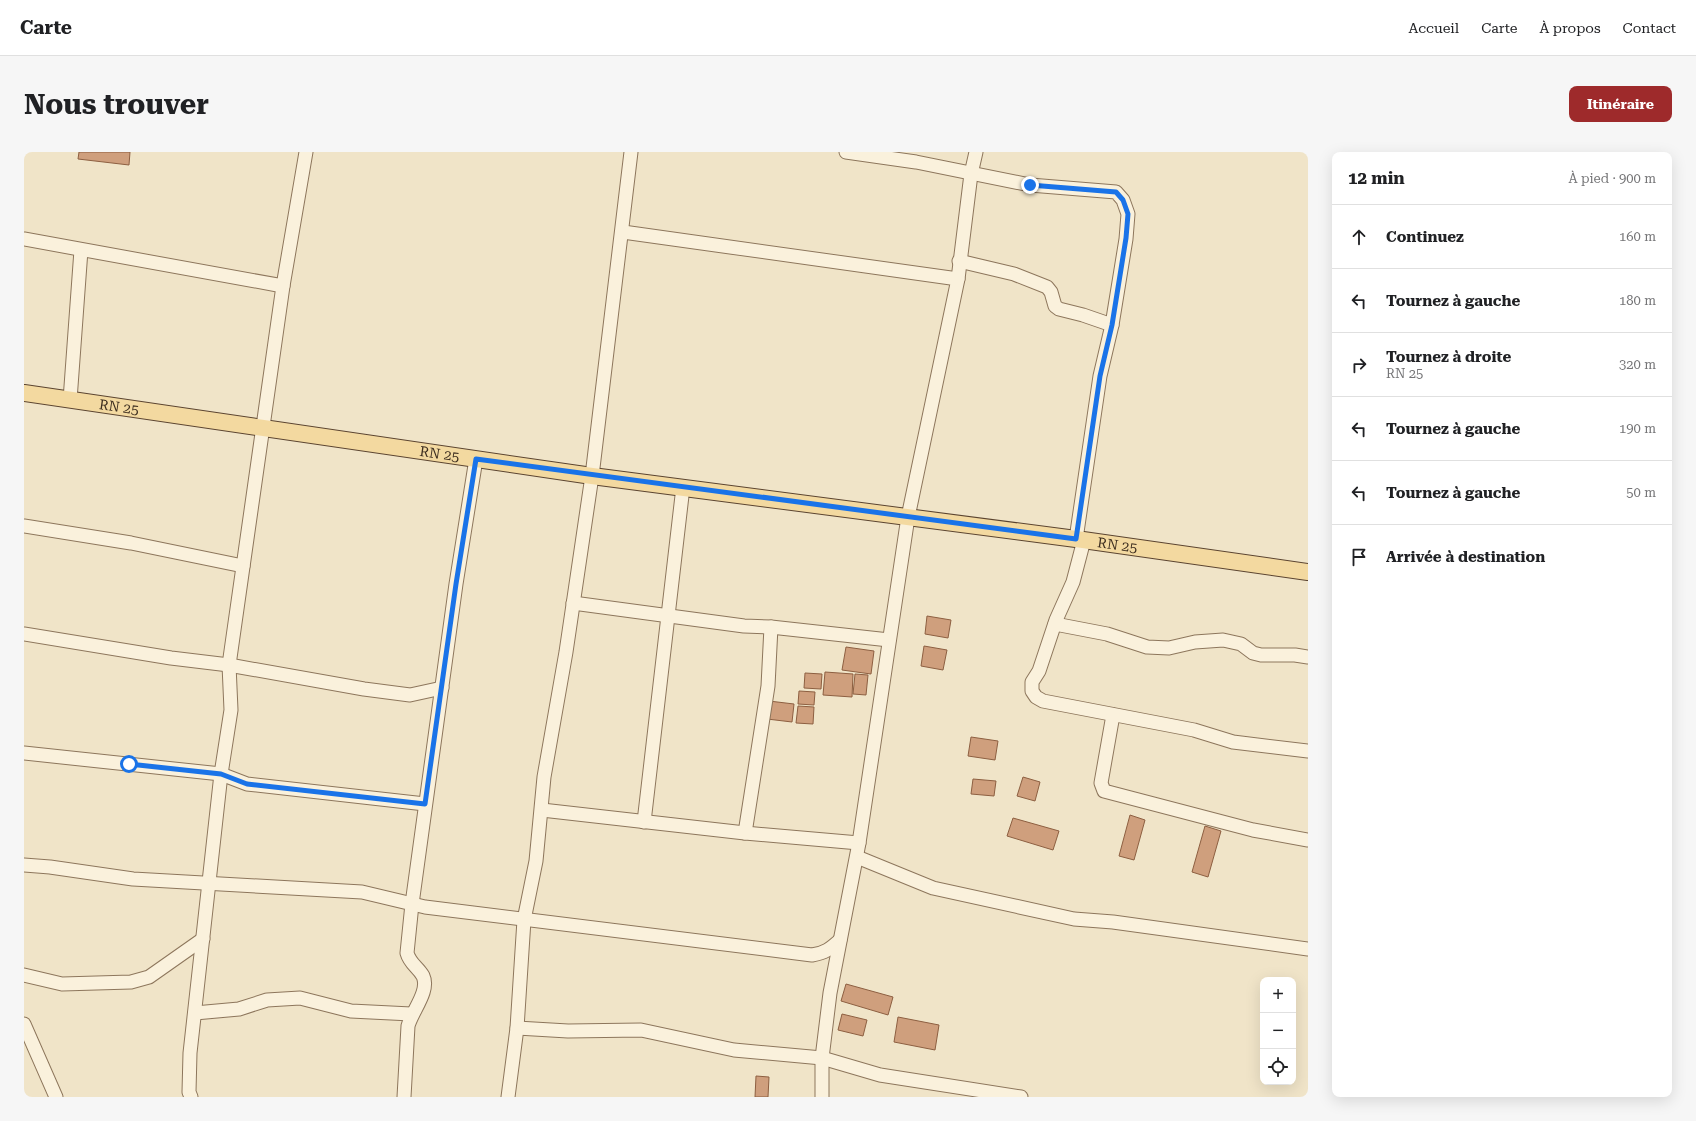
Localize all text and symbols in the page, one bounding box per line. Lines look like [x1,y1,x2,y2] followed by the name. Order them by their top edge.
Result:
[20,16,72,39] text: Carte
[1408,20,1459,36] text: Accueil
[1481,20,1518,36] text: Carte
[1540,20,1601,36] text: À propos
[1623,20,1676,36] text: Contact
[1569,86,1672,122] button: Itinéraire
[24,88,209,121] text: Nous trouver
[1348,168,1405,188] text: 12 min
[1569,171,1656,186] text: À pied · 900 m
[1021,176,1039,194] route end
[1348,226,1370,248] icon: ahead
[1386,228,1464,246] text: Continuez
[1619,229,1656,244] text: 160 m
[1348,290,1370,312] icon: left
[1386,292,1520,310] text: Tournez à gauche
[1619,293,1656,308] text: 180 m
[1386,348,1511,366] text: Tournez à droite
[1348,354,1370,376] icon: right
[1619,357,1656,372] text: 320 m
[1386,366,1423,381] text: RN 25
[98,396,140,418] street label: RN 25
[1348,418,1370,440] icon: left
[1386,420,1520,438] text: Tournez à gauche
[1619,421,1656,436] text: 190 m
[419,443,461,465] street label: RN 25
[1348,482,1370,504] icon: left
[1386,484,1520,502] text: Tournez à gauche
[1626,485,1656,500] text: 50 m
[1096,534,1139,556] street label: RN 25
[1348,546,1370,568] icon: arrive
[1386,548,1545,566] text: Arrivée à destination
[120,755,138,773] route start
[1260,977,1296,1085] map controls
[1260,977,1296,1013] button: +
[1260,1013,1296,1049] button: −
[1260,1049,1296,1085] button: locate

